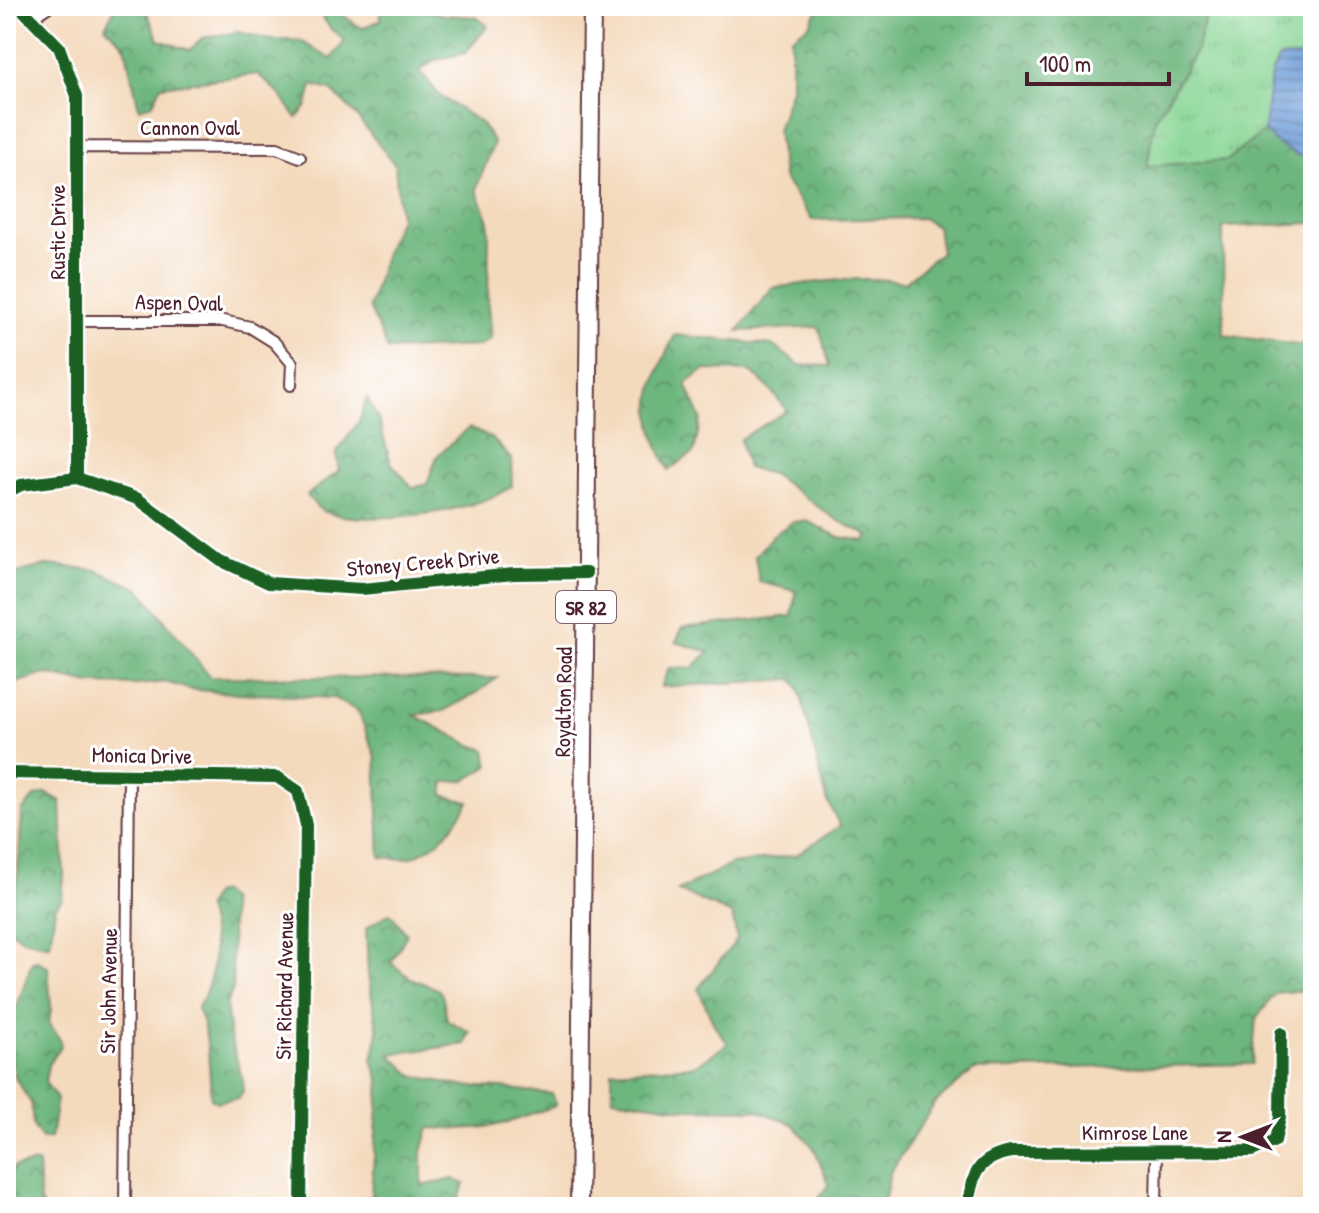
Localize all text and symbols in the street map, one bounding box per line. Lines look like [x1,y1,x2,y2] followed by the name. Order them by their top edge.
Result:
[1027,36,1169,86] scale bar
[1039,47,1091,79] text: 100 m
[140,112,240,142] street label: Cannon Oval
[42,184,72,279] street label: Rustic Drive
[135,286,223,318] street label: Aspen Oval
[345,540,501,584] street label: Stoney Creek Drive
[556,591,616,623] road number: SR 82
[547,646,579,757] street label: Royalton Road
[92,739,193,771] street label: Monica Drive
[268,912,300,1060] street label: Sir Richard Avenue
[92,928,124,1054] street label: Sir John Avenue
[1203,1097,1283,1177] north arrow
[1082,1117,1189,1147] street label: Kimrose Lane
[1208,1131,1238,1143] text: N

